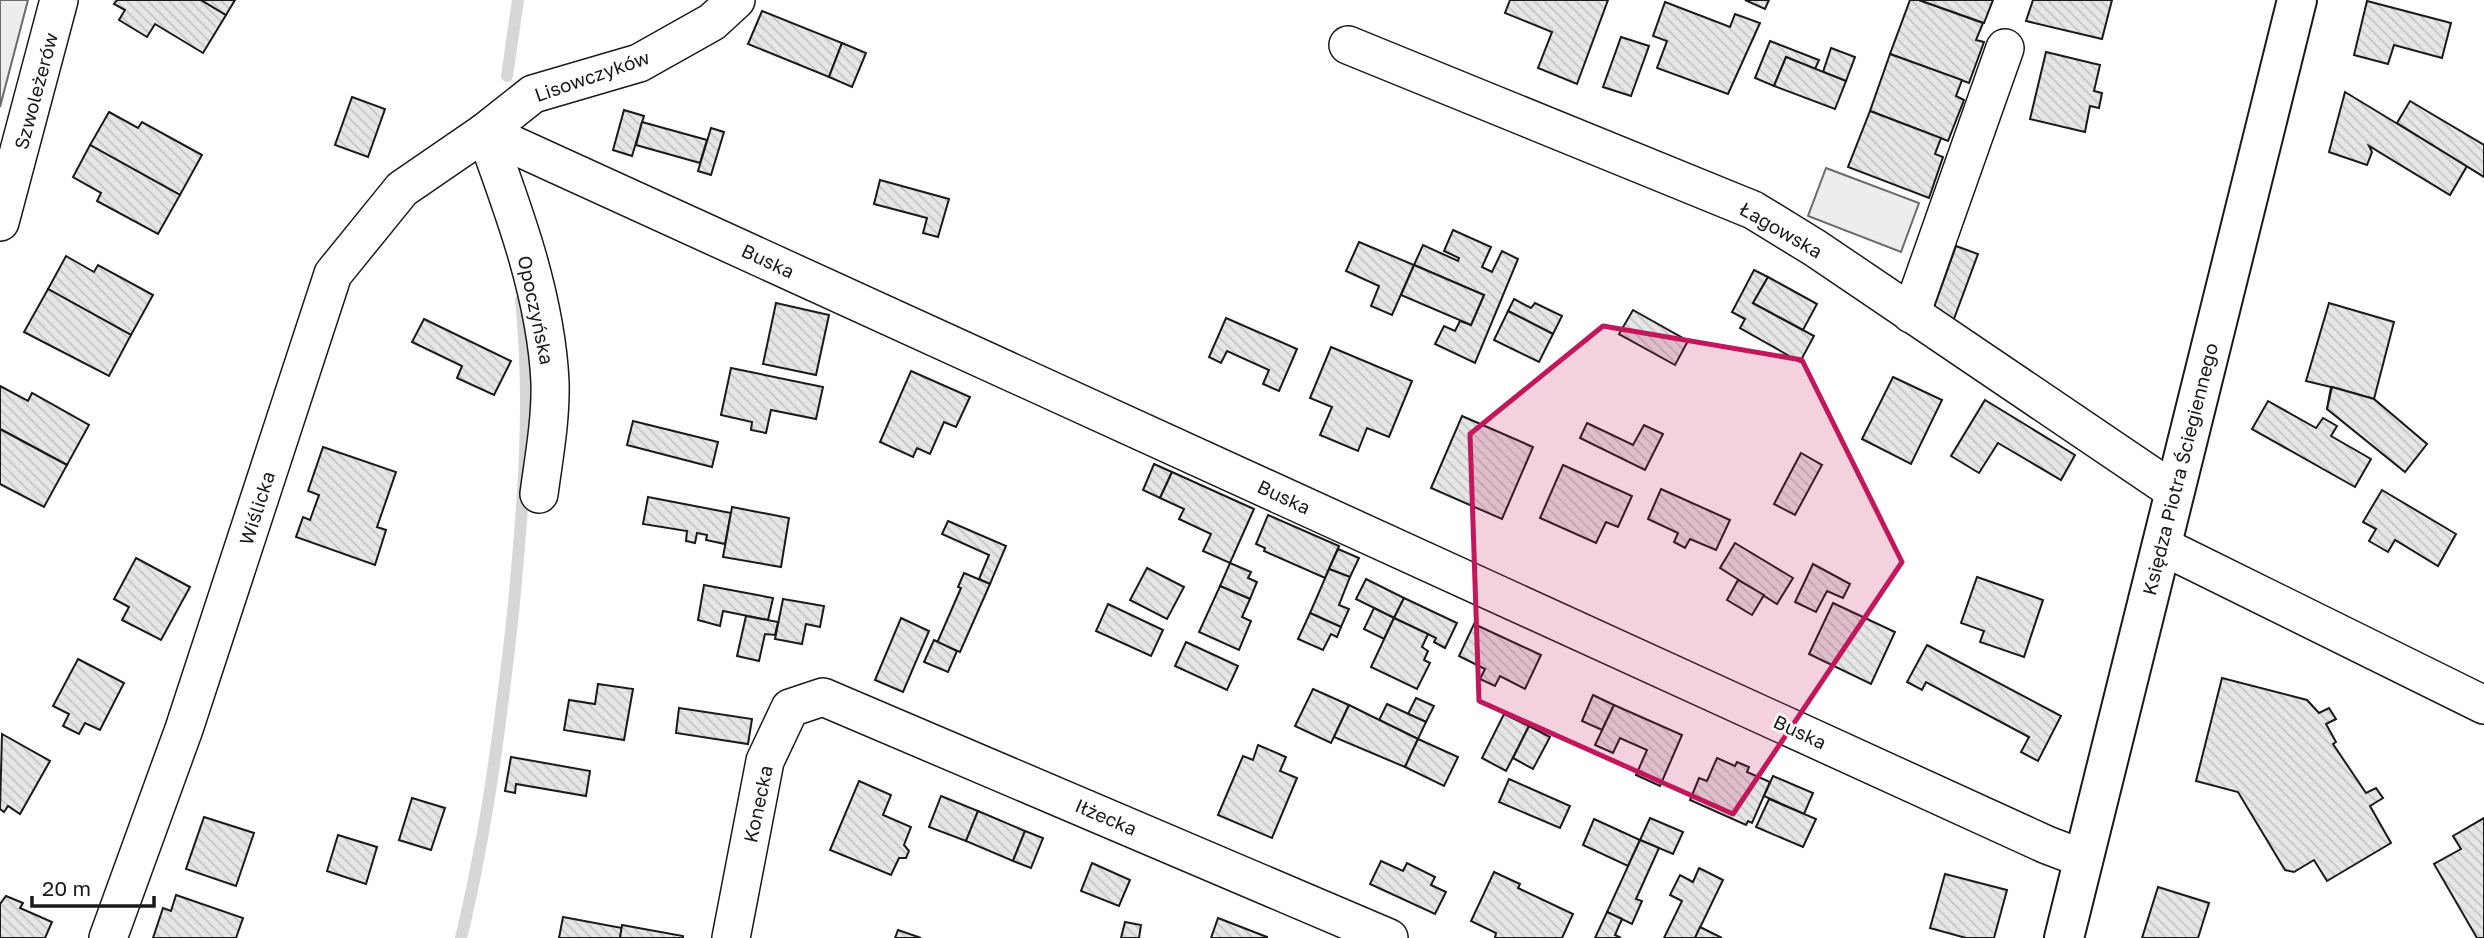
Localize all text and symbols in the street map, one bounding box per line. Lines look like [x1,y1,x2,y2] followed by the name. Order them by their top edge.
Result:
[9,30,62,152] street label: Szwoleżerów
[531,45,652,106] street label: Lisowczyków
[1736,197,1827,262] street label: Łagowska
[738,238,798,283] street label: Buska
[514,253,559,367] street label: Opoczyńska
[2137,340,2222,597] street label: Księdza Piotra Ściegiennego
[234,468,279,548] street label: Wiślicka
[1254,474,1314,519] street label: Buska
[1770,709,1830,754] street label: Buska
[738,763,777,845] street label: Konecka
[1072,793,1141,840] street label: Iłżecka
[32,864,154,908] scale bar
[42,875,91,901] text: 20 m

